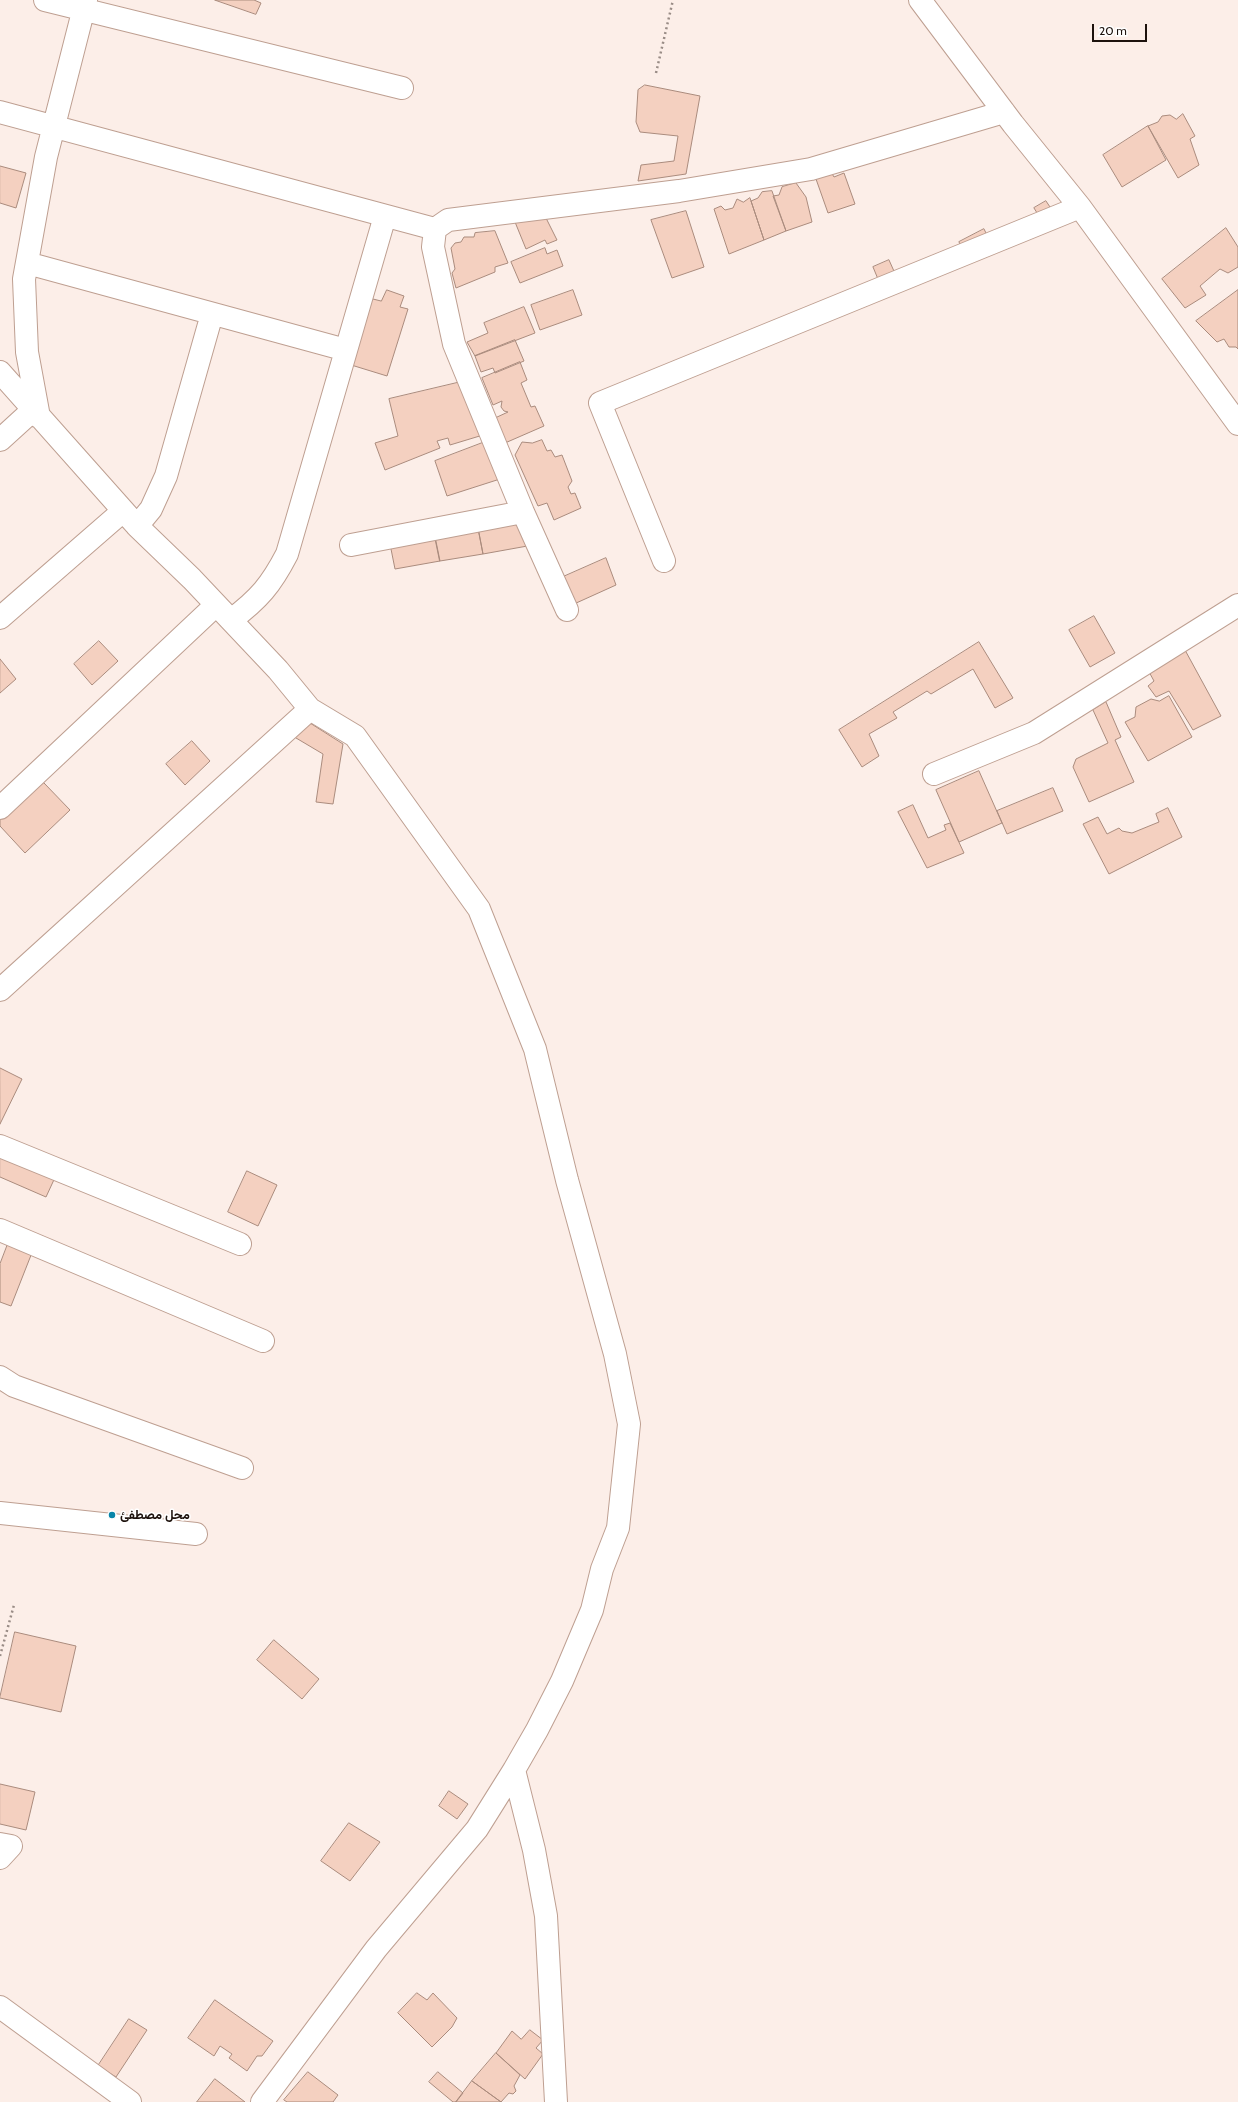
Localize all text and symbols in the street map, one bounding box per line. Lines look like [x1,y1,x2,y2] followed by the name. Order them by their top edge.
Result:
[1094,16,1149,42] scale bar
[1099,23,1127,38] text: 20 m
[120,1507,190,1523] place label: محل مصطفئ
[107,1510,117,1520] marker: محل مصطفئ

